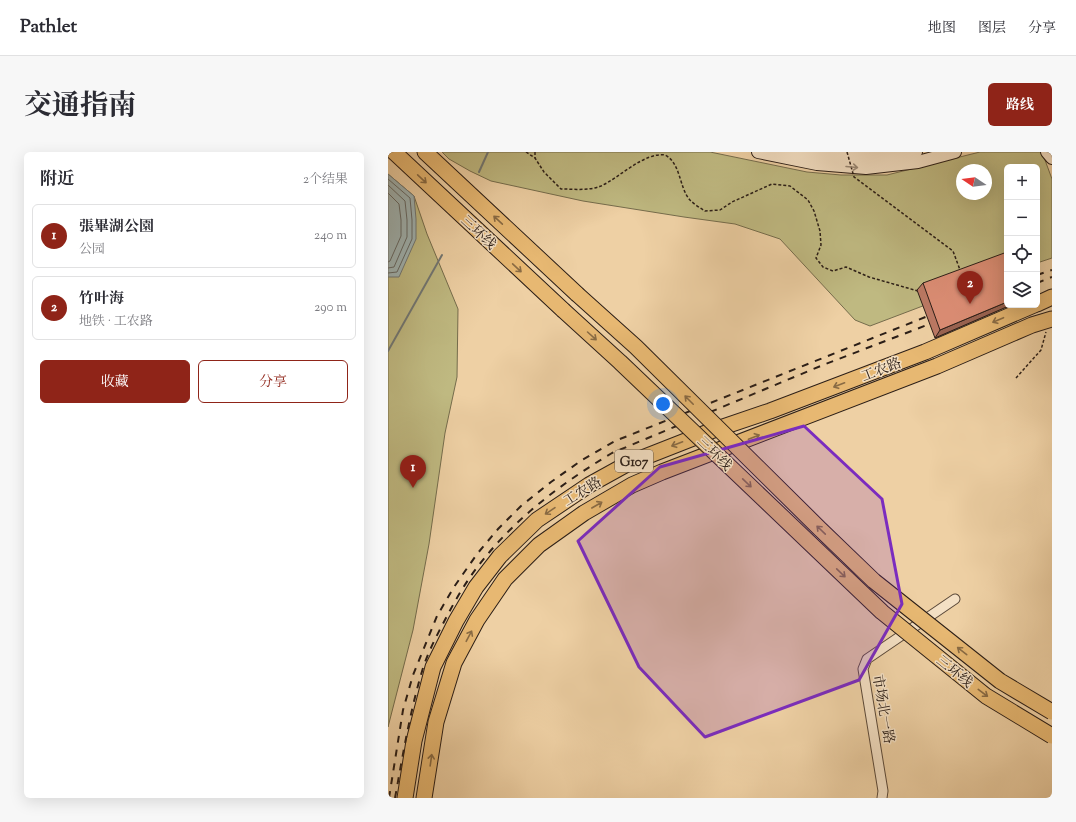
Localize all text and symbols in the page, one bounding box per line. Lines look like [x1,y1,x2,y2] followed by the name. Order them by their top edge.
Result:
[20,14,77,41] text: Pathlet
[928,19,956,39] text: 地图
[978,19,1006,39] text: 图层
[1028,19,1056,39] text: 分享
[988,83,1052,126] button: 路线
[24,87,136,127] text: 交通指南
[845,163,858,170] one-way arrow
[956,164,992,200] north arrow
[1004,164,1040,308] map controls
[1004,164,1040,200] button: +
[40,168,74,192] text: 附近
[303,171,348,189] text: 2个结果
[417,174,427,184] one-way arrow
[1004,200,1040,236] button: −
[455,212,500,255] street label: 三环线
[492,215,503,224] one-way arrow
[79,217,154,238] text: 張畢湖公園
[52,227,56,245] text: 1
[314,227,347,245] text: 240 m
[1004,236,1040,272] button: locate
[79,241,105,259] text: 公园
[512,263,522,272] one-way arrow
[957,271,983,304] pin: 2
[1004,272,1040,308] button: layers
[79,289,124,310] text: 竹叶海
[51,299,57,317] text: 2
[314,299,347,317] text: 290 m
[79,313,153,331] text: 地铁 · 工农路
[992,317,1004,325] one-way arrow
[586,331,596,340] one-way arrow
[859,354,905,388] street label: 工农路
[40,360,190,403] button: 收藏
[198,360,348,403] button: 分享
[833,381,845,389] one-way arrow
[653,394,673,414] your location
[684,395,694,405] one-way arrow
[747,432,759,440] one-way arrow
[692,433,736,476] street label: 三环线
[672,441,684,448] one-way arrow
[615,450,653,472] road number: G107
[400,455,426,488] pin: 1
[560,473,606,512] street label: 工农路
[742,479,752,488] one-way arrow
[591,501,603,509] one-way arrow
[545,507,556,515] one-way arrow
[816,526,826,535] one-way arrow
[836,568,846,578] one-way arrow
[465,630,473,642] one-way arrow
[957,646,968,655] one-way arrow
[931,652,976,694] street label: 三环线
[866,673,898,746] street label: 市场北一路
[977,689,988,697] one-way arrow
[427,753,435,766] one-way arrow

